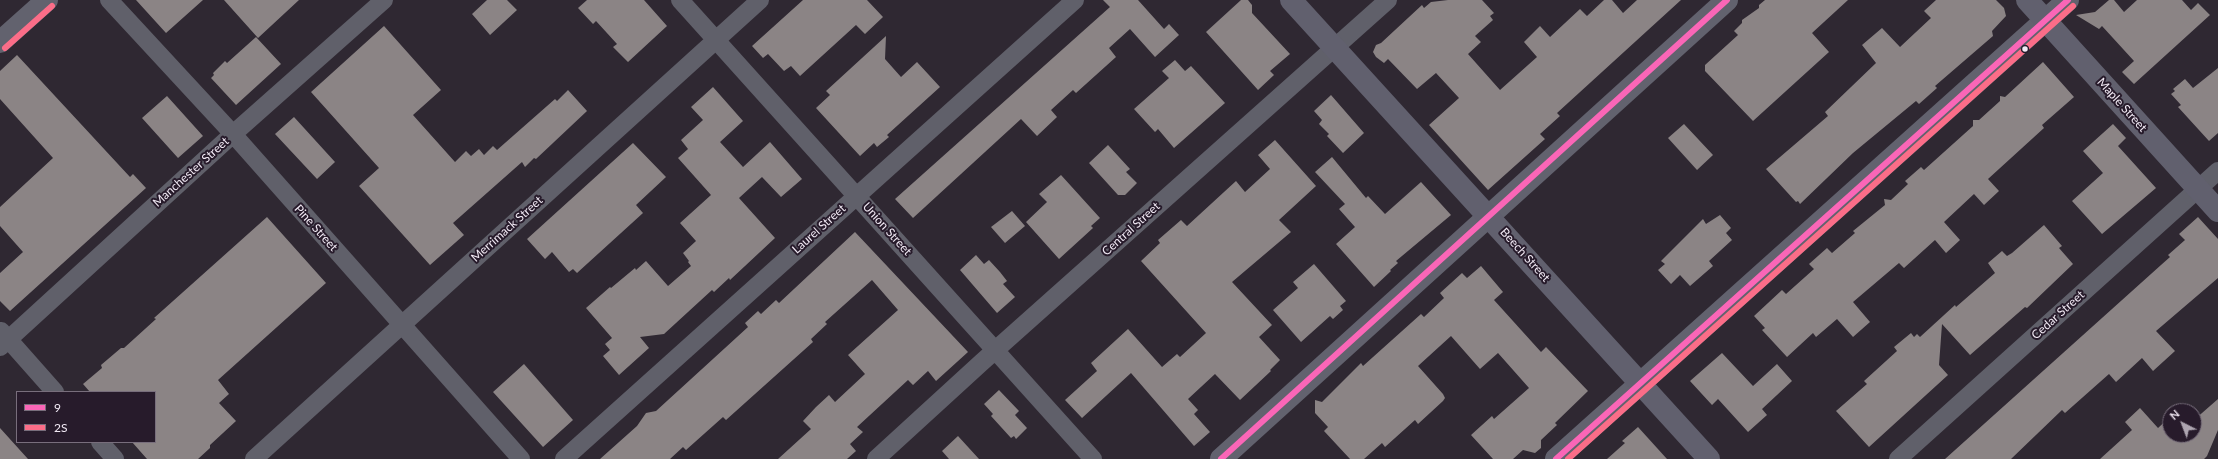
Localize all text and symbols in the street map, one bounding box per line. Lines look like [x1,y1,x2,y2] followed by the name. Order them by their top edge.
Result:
[2020,44,2030,54] unlabelled marker
[2094,75,2150,135] street label: Maple Street
[150,134,232,210] street label: Manchester Street
[468,193,546,265] street label: Merrimack Street
[1099,199,1163,259] street label: Central Street
[859,200,915,258] street label: Union Street
[789,201,849,257] street label: Laurel Street
[291,202,341,254] street label: Pine Street
[1497,225,1553,285] street label: Beech Street
[2029,288,2087,342] street label: Cedar Street
[16,391,156,443] legend
[54,400,61,415] text: 9
[2162,403,2202,443] north arrow
[2167,407,2182,422] text: N
[54,420,67,435] text: 2S

